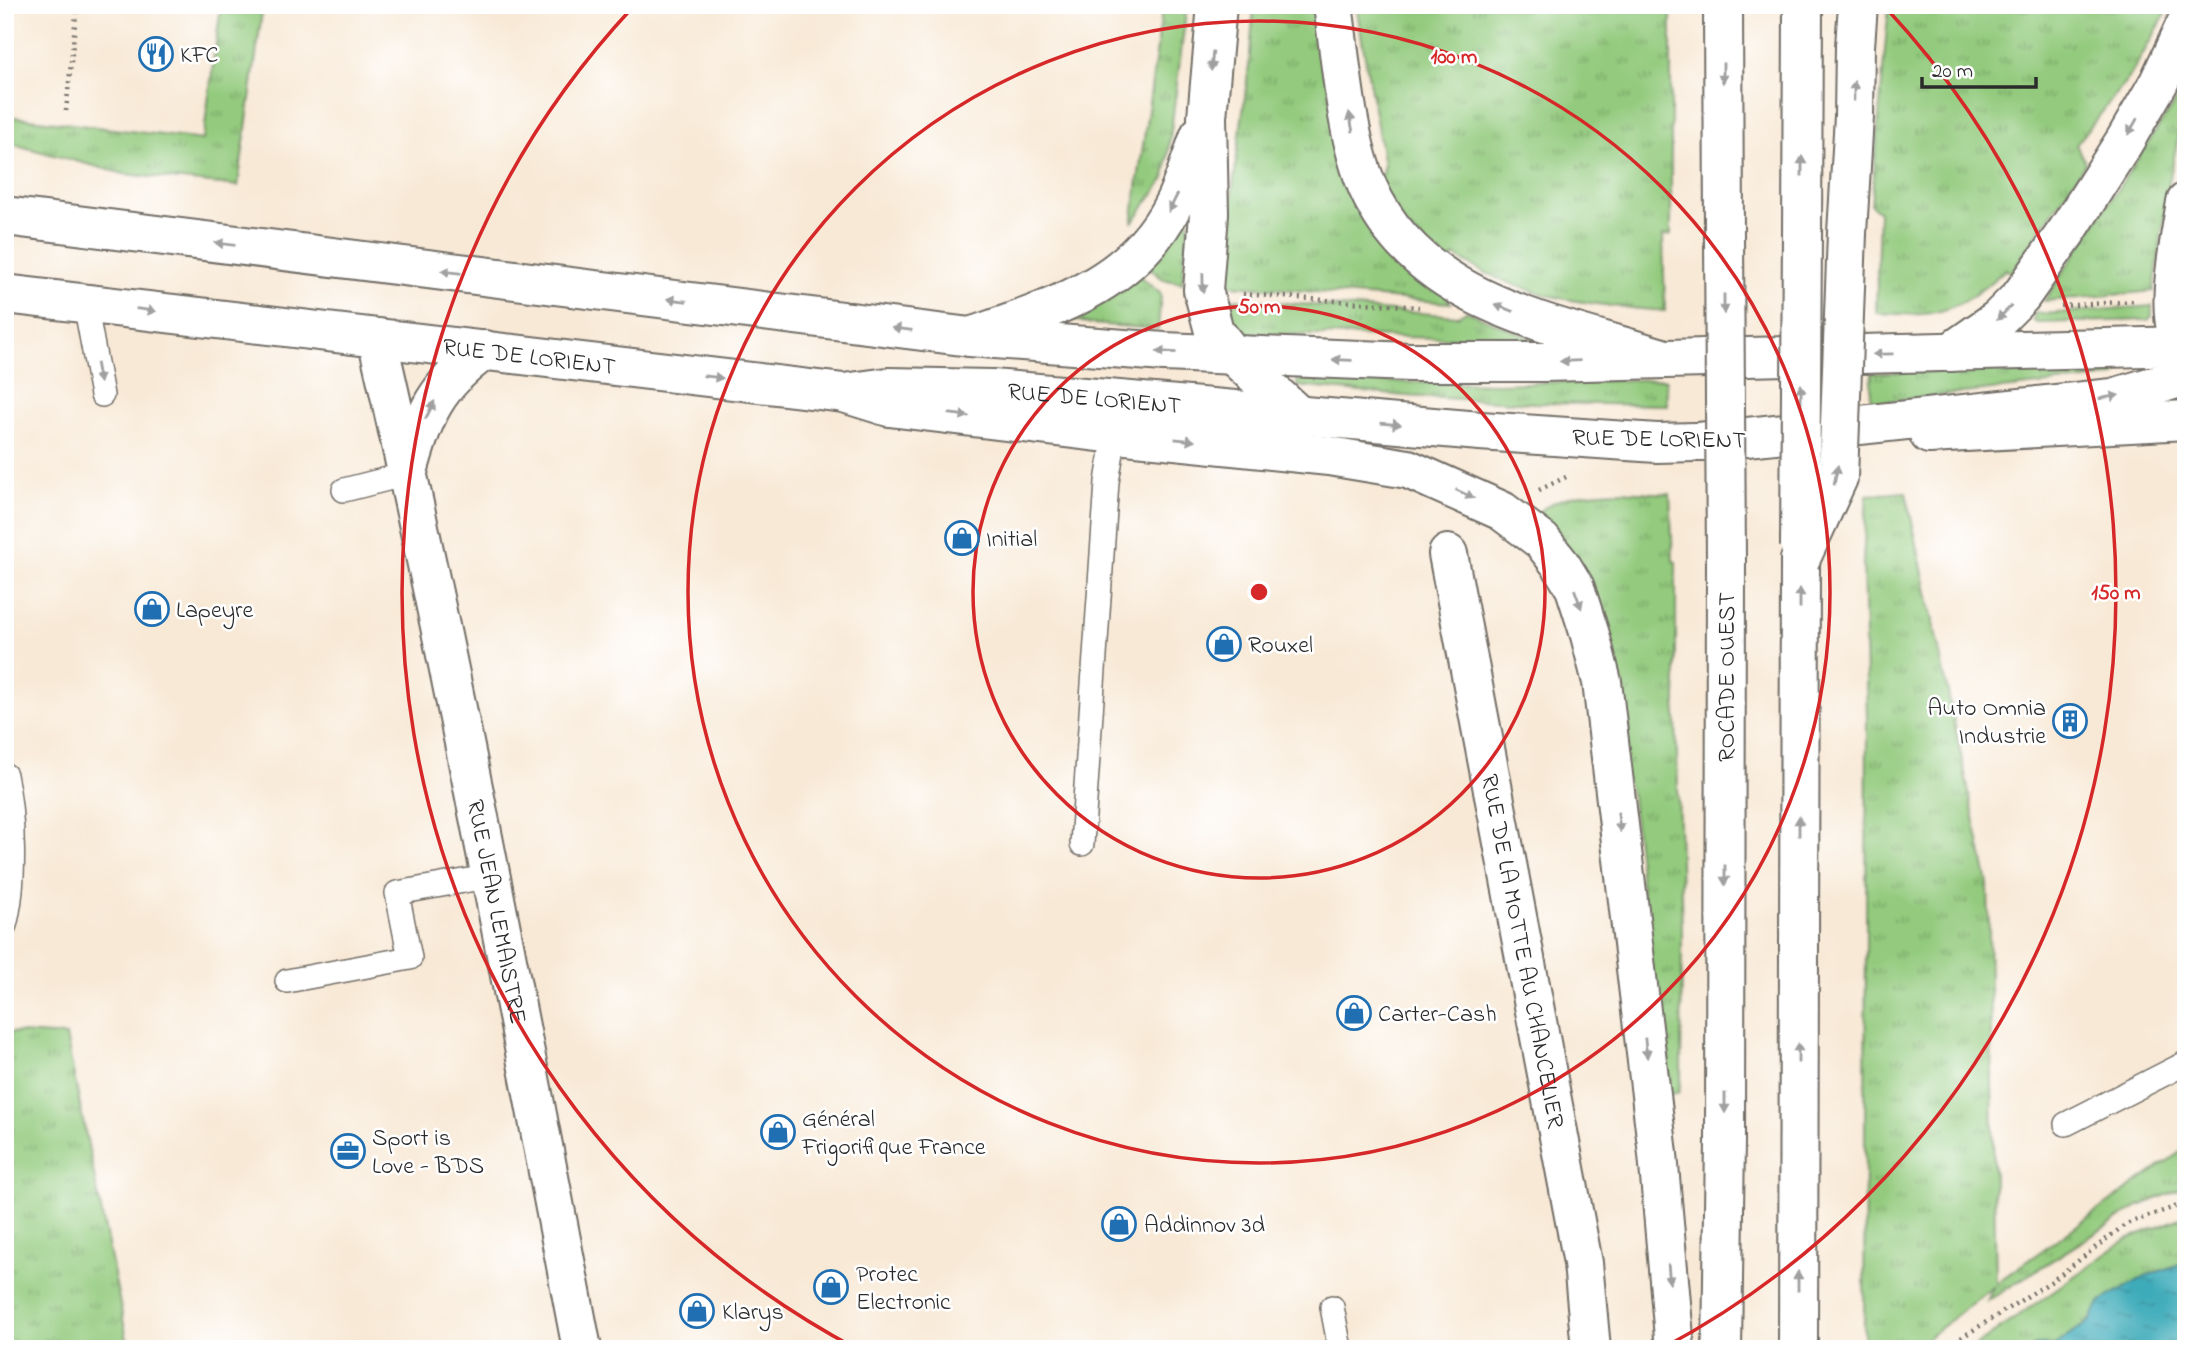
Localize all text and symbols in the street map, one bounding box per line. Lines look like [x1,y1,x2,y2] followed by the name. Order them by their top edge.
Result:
[137,35,175,73] restaurant icon: KFC
[180,39,218,74] place label: KFC
[1431,43,1477,73] text: 100 m
[1922,46,2035,90] scale bar
[1206,50,1217,72] one-way arrow
[1932,57,1973,87] text: 20 m
[1717,63,1729,85] one-way arrow
[1848,80,1860,102] one-way arrow
[1345,111,1356,133] one-way arrow
[2127,116,2139,135] one-way arrow
[1796,155,1808,177] one-way arrow
[1168,193,1179,213] one-way arrow
[214,238,236,249] one-way arrow
[440,267,462,278] one-way arrow
[1198,272,1209,294] one-way arrow
[1238,293,1280,323] text: 50 m
[1718,293,1730,315] one-way arrow
[665,295,687,306] one-way arrow
[1493,302,1514,313] one-way arrow
[1996,304,2013,321] one-way arrow
[135,305,157,316] one-way arrow
[891,323,913,334] one-way arrow
[441,331,618,386] street label: RUE DE LORIENT
[1155,347,1177,358] one-way arrow
[1871,348,1893,359] one-way arrow
[1331,355,1353,366] one-way arrow
[1558,356,1580,367] one-way arrow
[93,362,104,384] one-way arrow
[702,372,724,383] one-way arrow
[1006,375,1182,425] street label: RUE DE LORIENT
[1795,382,1807,404] one-way arrow
[2098,391,2120,402] one-way arrow
[424,400,435,420] one-way arrow
[948,410,970,421] one-way arrow
[1381,419,1403,430] one-way arrow
[1572,421,1746,460] street label: RUE DE LORIENT
[1174,435,1196,446] one-way arrow
[1831,464,1842,486] one-way arrow
[1454,488,1475,499] one-way arrow
[943,519,981,557] shop icon: Initial
[986,523,1037,558] place label: Initial
[2091,579,2141,609] text: 150 m
[1247,580,1271,604] centre of rings
[1794,587,1806,609] one-way arrow
[1573,588,1584,609] one-way arrow
[133,590,171,628] shop icon: Lapeyre
[1711,592,1746,762] street label: ROCADE OUEST
[176,594,253,630] place label: Lapeyre
[1205,625,1243,663] shop icon: Rouxel
[1248,629,1313,664] place label: Rouxel
[1928,692,2046,755] place label: Auto Omnia Industrie
[2051,702,2089,740] building icon: Auto Omnia Industrie
[1470,771,1572,1132] street label: RUE DE LA MOTTE AU CHANCELIER
[456,797,534,1027] street label: RUE JEAN LEMAISTRE
[1613,811,1624,833] one-way arrow
[1793,814,1805,836] one-way arrow
[1719,865,1731,887] one-way arrow
[1335,994,1373,1032] shop icon: Carter-Cash
[1378,998,1497,1033] place label: Carter-Cash
[1640,1037,1651,1059] one-way arrow
[1792,1042,1804,1064] one-way arrow
[1719,1092,1731,1114] one-way arrow
[801,1103,986,1166] place label: Général Frigorifique France
[759,1113,797,1151] shop icon: Général Frigorifique France
[372,1122,484,1185] place label: Sport is Love - BDS
[329,1132,367,1170] office icon: Sport is Love - BDS
[1100,1205,1138,1243] shop icon: Addinnov 3d
[1144,1209,1265,1244] place label: Addinnov 3d
[856,1258,951,1321] place label: Protec Electronic
[1664,1263,1675,1285] one-way arrow
[812,1268,850,1306] shop icon: Protec Electronic
[1792,1269,1804,1291] one-way arrow
[678,1292,716,1330] shop icon: Klarys
[722,1296,784,1332] place label: Klarys

